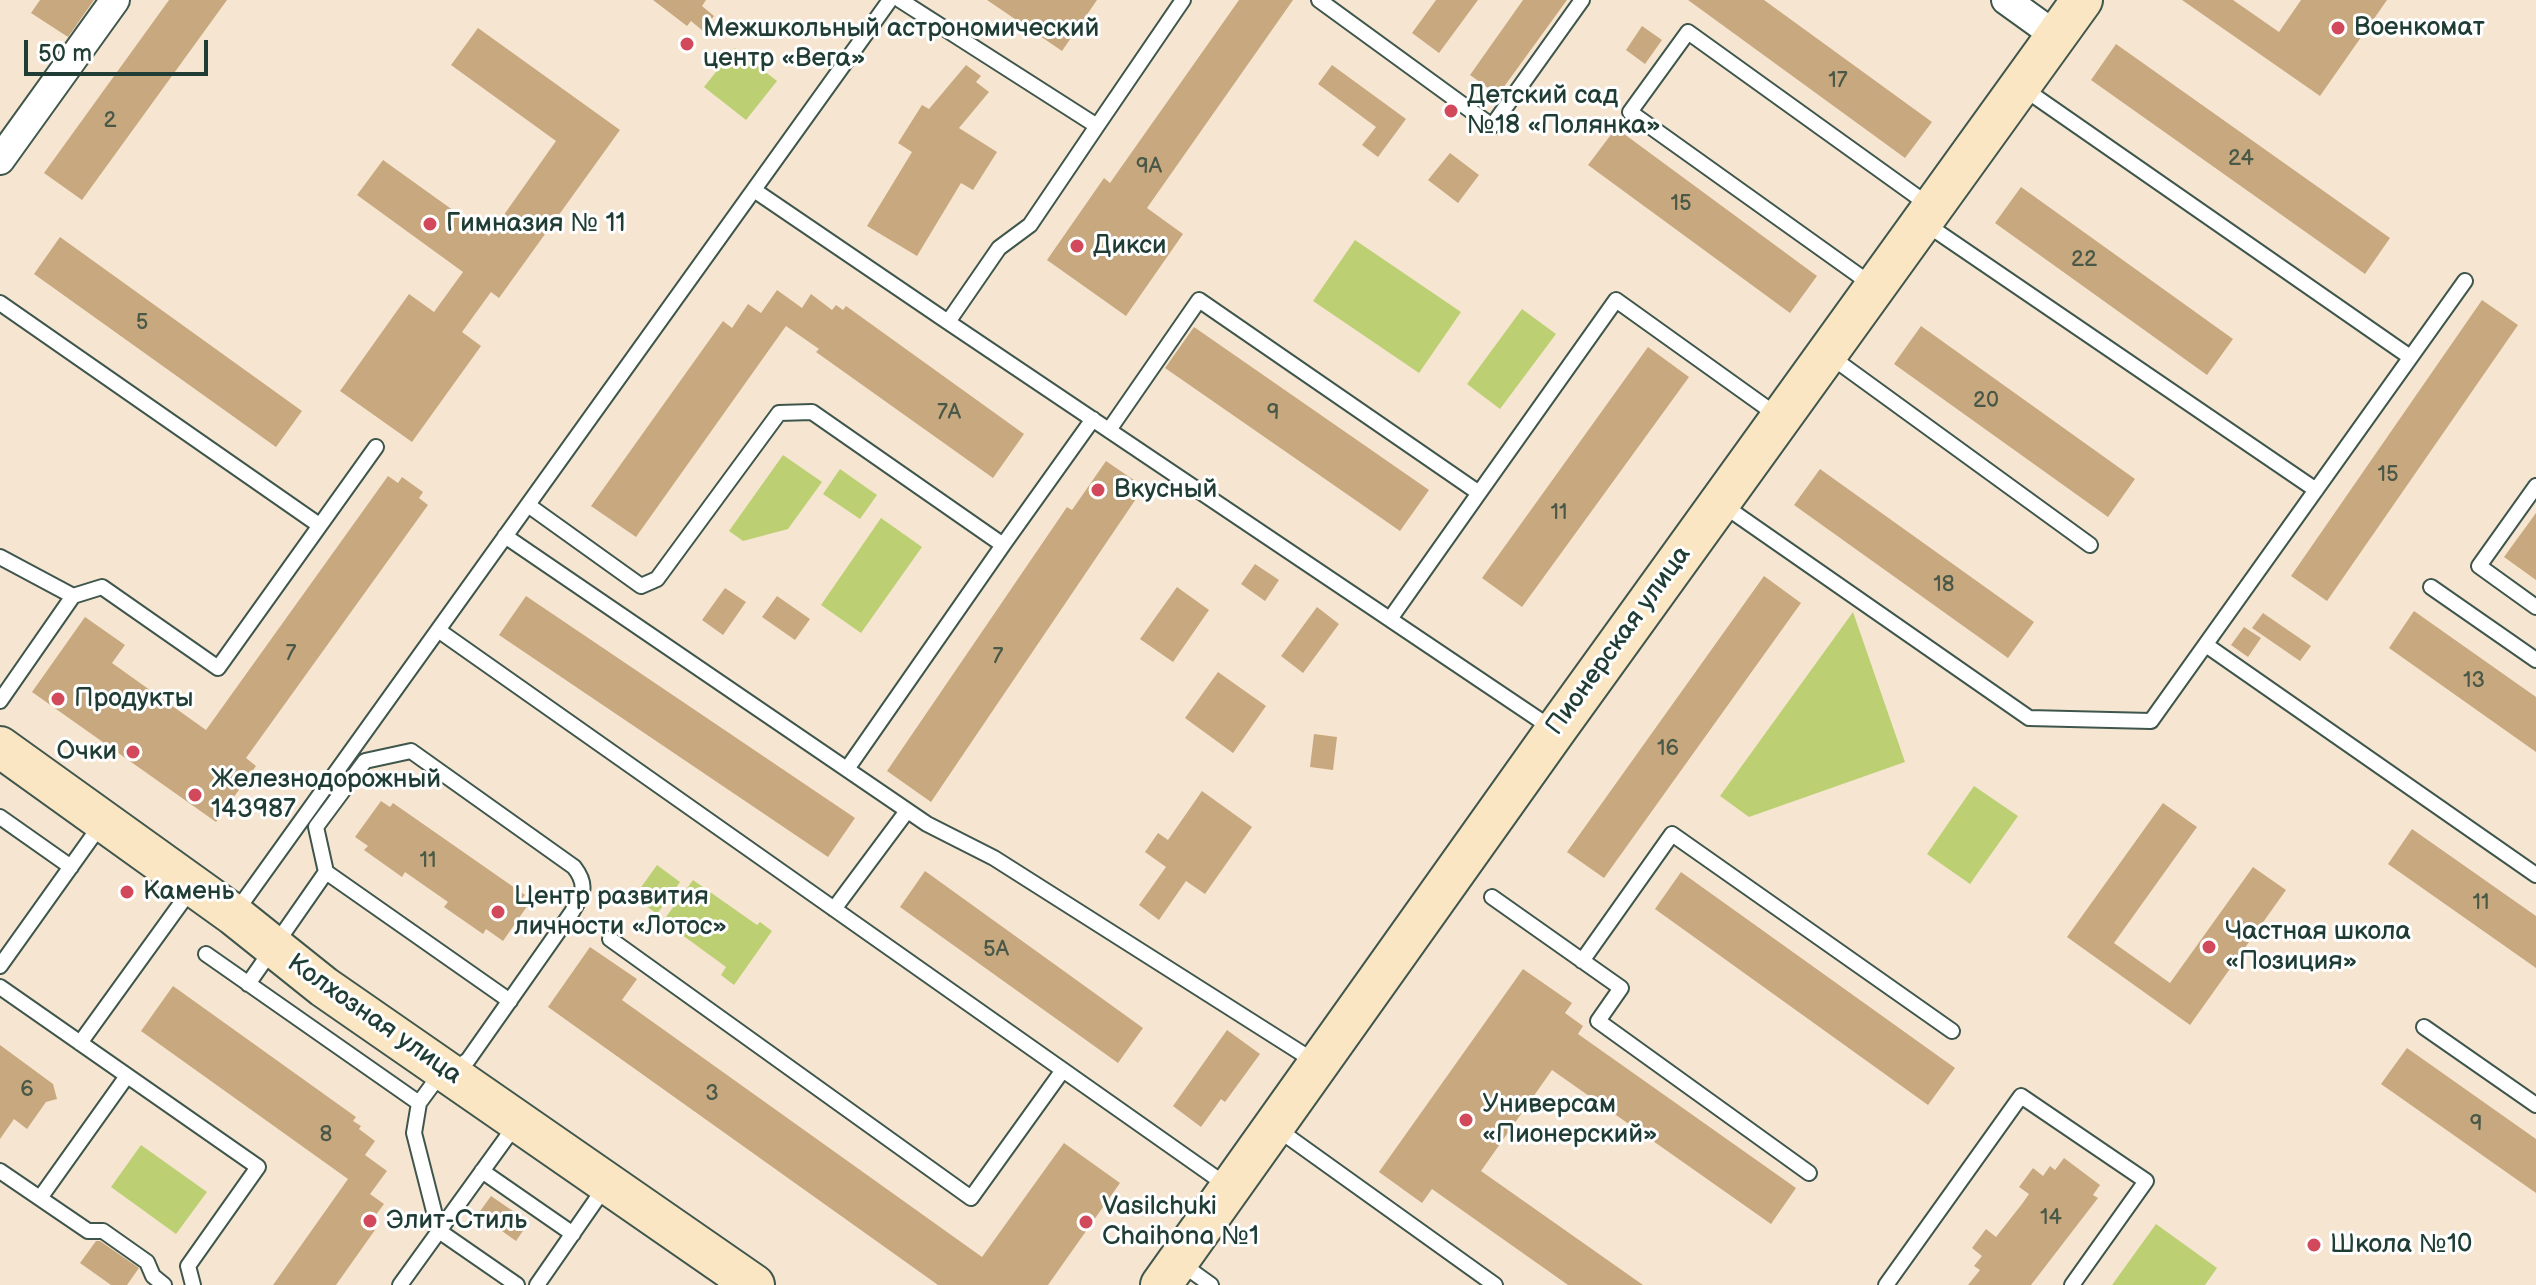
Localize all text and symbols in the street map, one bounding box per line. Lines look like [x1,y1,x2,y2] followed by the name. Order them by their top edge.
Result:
[2354,12,2485,44] place label: Военкомат
[703,13,1099,74] place label: Межшкольный астрономический центр «Вега»
[2329,19,2347,37] marker: Военкомат
[28,24,212,74] scale bar
[678,35,696,53] marker: Межшкольный астрономический центр «Вега»
[38,39,92,68] text: 50 m
[1828,68,1848,94] house number: 17
[1467,80,1661,142] place label: Детский сад №18 «Полянка»
[1442,102,1460,120] marker: Детский сад №18 «Полянка»
[104,108,116,134] house number: 2
[2228,146,2254,172] house number: 24
[1136,154,1162,180] house number: 9А
[1670,191,1692,217] house number: 15
[446,208,626,240] place label: Гимназия № 11
[421,215,439,233] marker: Гимназия № 11
[1093,230,1167,262] place label: Дикси
[1068,237,1086,255] marker: Дикси
[2071,247,2097,273] house number: 22
[136,310,148,336] house number: 5
[1973,388,1999,414] house number: 20
[937,400,961,426] house number: 7А
[1267,400,1279,426] house number: 9
[2377,462,2399,488] house number: 15
[1114,474,1217,506] place label: Вкусный
[1089,481,1107,499] marker: Вкусный
[1550,500,1568,526] house number: 11
[1540,540,1698,742] street label: Пионерская улица
[1933,572,1955,598] house number: 18
[286,641,296,667] house number: 7
[993,644,1003,670] house number: 7
[2463,668,2485,694] house number: 13
[74,683,193,715] place label: Продукты
[49,690,67,708] marker: Продукты
[57,736,117,768] place label: Очки
[1657,736,1679,762] house number: 16
[124,743,142,761] marker: Очки
[211,764,441,826] place label: Железнодорожный 143987
[186,786,204,804] marker: Железнодорожный 143987
[419,848,437,874] house number: 11
[143,876,234,908] place label: Камень
[514,881,727,942] place label: Центр развития личности «Лотос»
[118,883,136,901] marker: Камень
[2472,890,2490,916] house number: 11
[489,903,507,921] marker: Центр развития личности «Лотос»
[2225,916,2411,978] place label: Частная школа «Позиция»
[983,937,1009,963] house number: 5А
[2200,938,2218,956] marker: Частная школа «Позиция»
[281,948,467,1092] street label: Колхозная улица
[20,1077,34,1103] house number: 6
[705,1081,719,1107] house number: 3
[1482,1089,1658,1150] place label: Универсам «Пионерский»
[1457,1111,1475,1129] marker: Универсам «Пионерский»
[2470,1111,2482,1137] house number: 9
[320,1122,332,1148] house number: 8
[1102,1191,1259,1252] place label: Vasilchuki Chaihona №1
[386,1205,527,1237] place label: Элит-Cтиль
[2040,1205,2062,1231] house number: 14
[361,1212,379,1230] marker: Элит-Cтиль
[1077,1213,1095,1231] marker: Vasilchuki Chaihona №1
[2330,1229,2472,1261] place label: Школа №10
[2305,1236,2323,1254] marker: Школа №10

